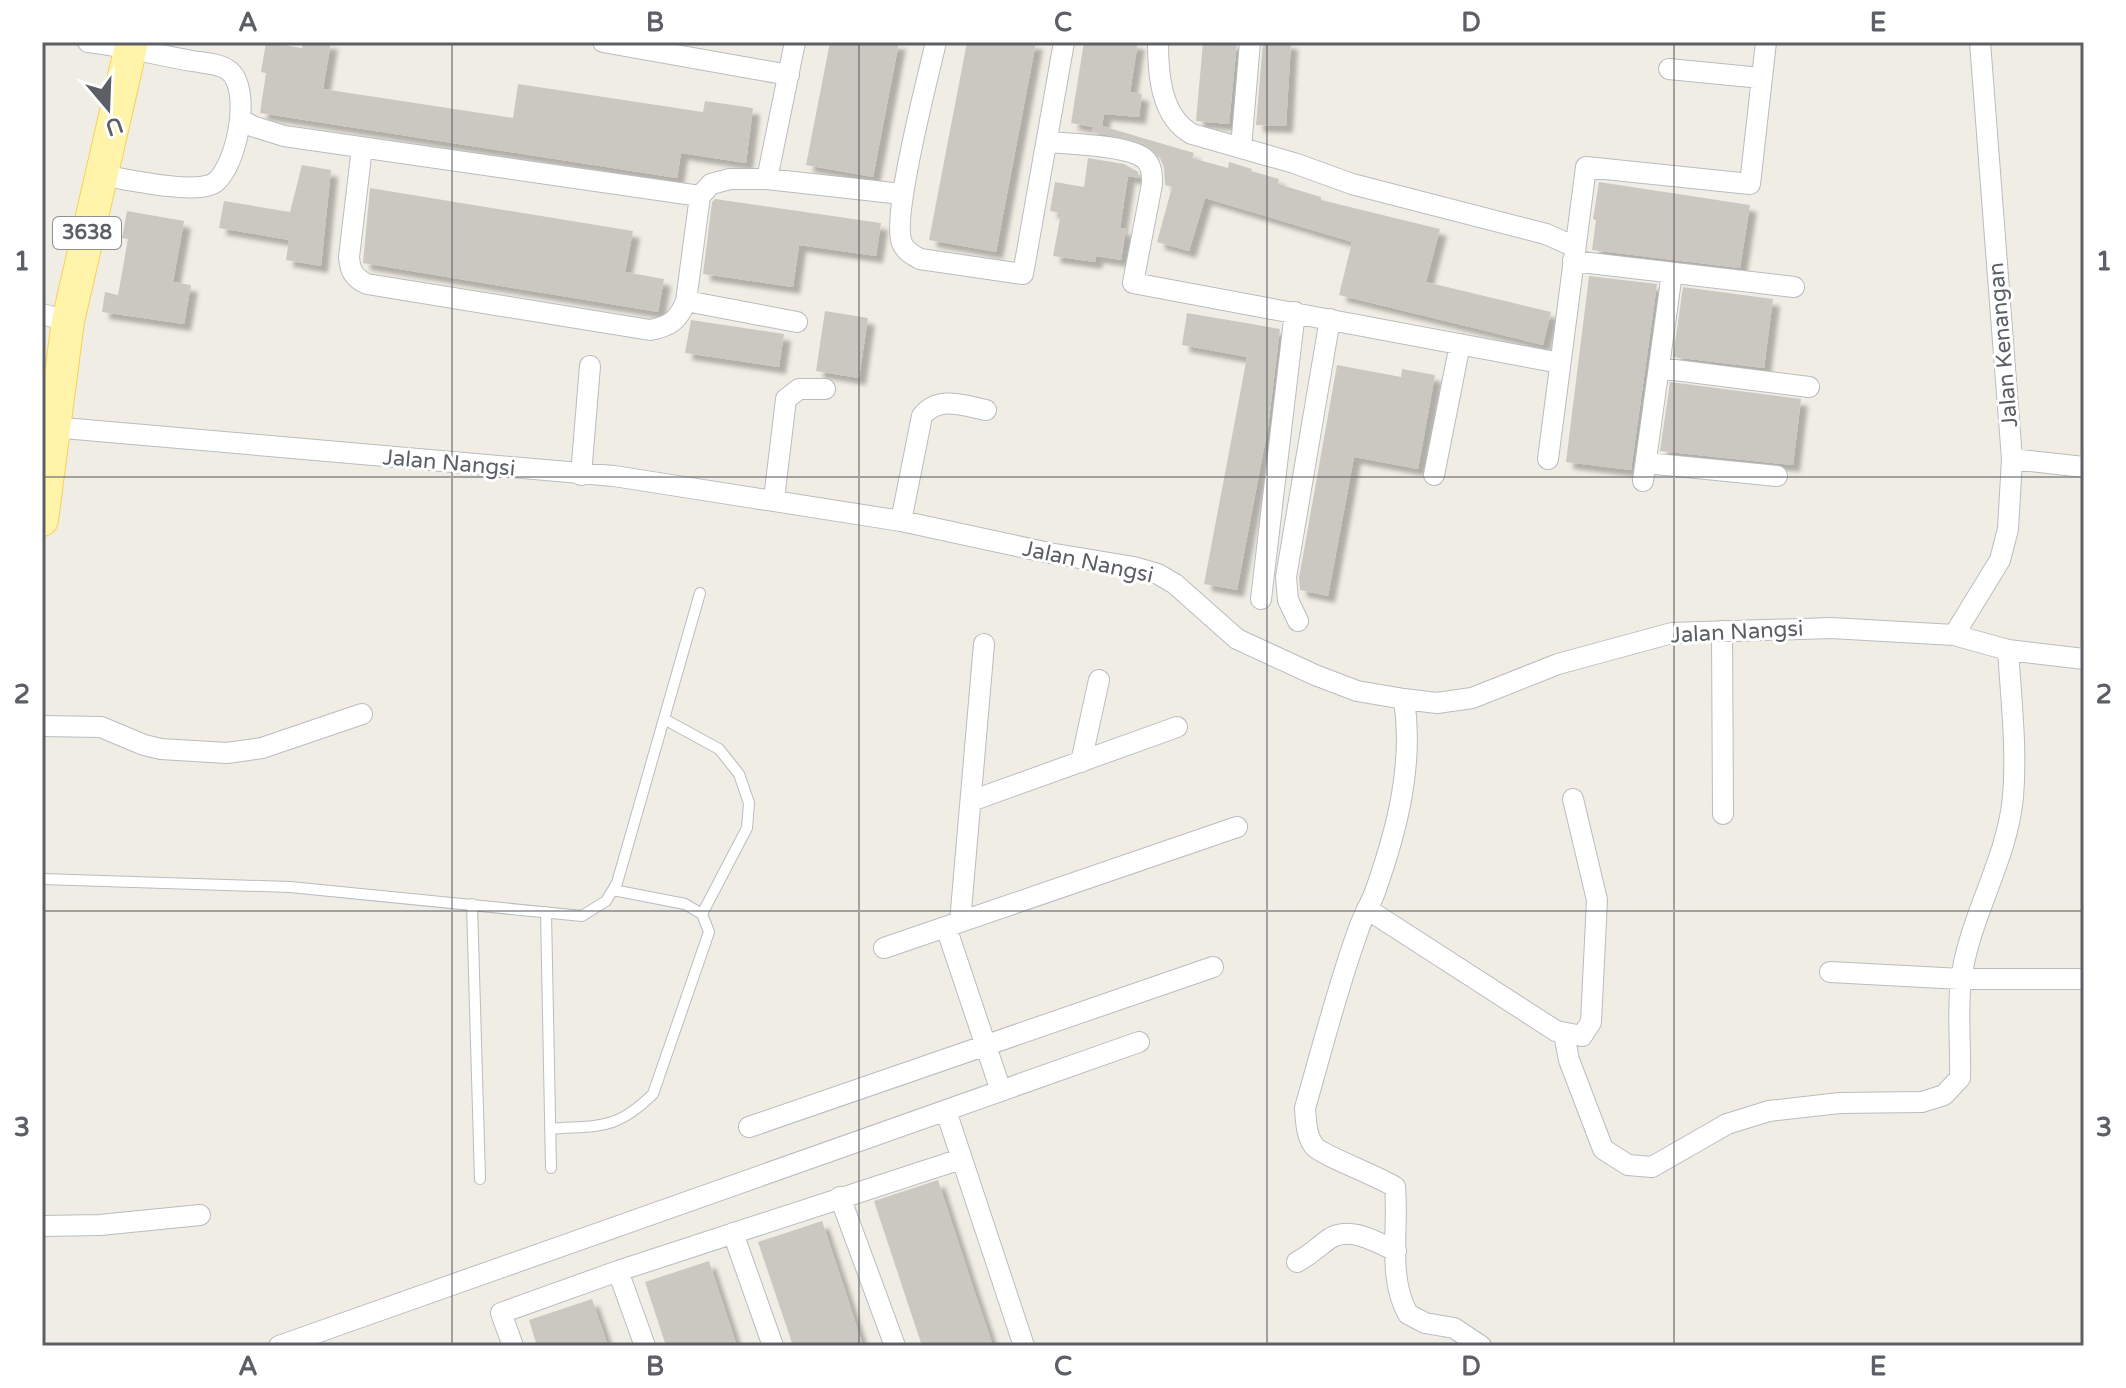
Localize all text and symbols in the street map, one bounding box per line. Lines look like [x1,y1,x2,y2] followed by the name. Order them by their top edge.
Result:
[238,7,258,38] text: A
[646,7,664,38] text: B
[1054,7,1072,38] text: C
[1461,7,1481,38] text: D
[1870,7,1886,38] text: E
[68,68,148,148] north arrow
[102,111,126,141] text: U
[53,217,121,249] road number: 3638
[14,246,30,277] text: 1
[2096,246,2112,277] text: 1
[1983,261,2023,429] street label: Jalan Kenangan
[382,444,516,482] street label: Jalan Nangsi
[1020,535,1156,589] street label: Jalan Nangsi
[1670,616,1804,648] street label: Jalan Nangsi
[14,679,30,710] text: 2
[2096,679,2112,710] text: 2
[14,1112,30,1143] text: 3
[2096,1112,2112,1143] text: 3
[238,1351,258,1382] text: A
[646,1351,664,1382] text: B
[1054,1351,1072,1382] text: C
[1461,1351,1481,1382] text: D
[1870,1351,1886,1382] text: E

